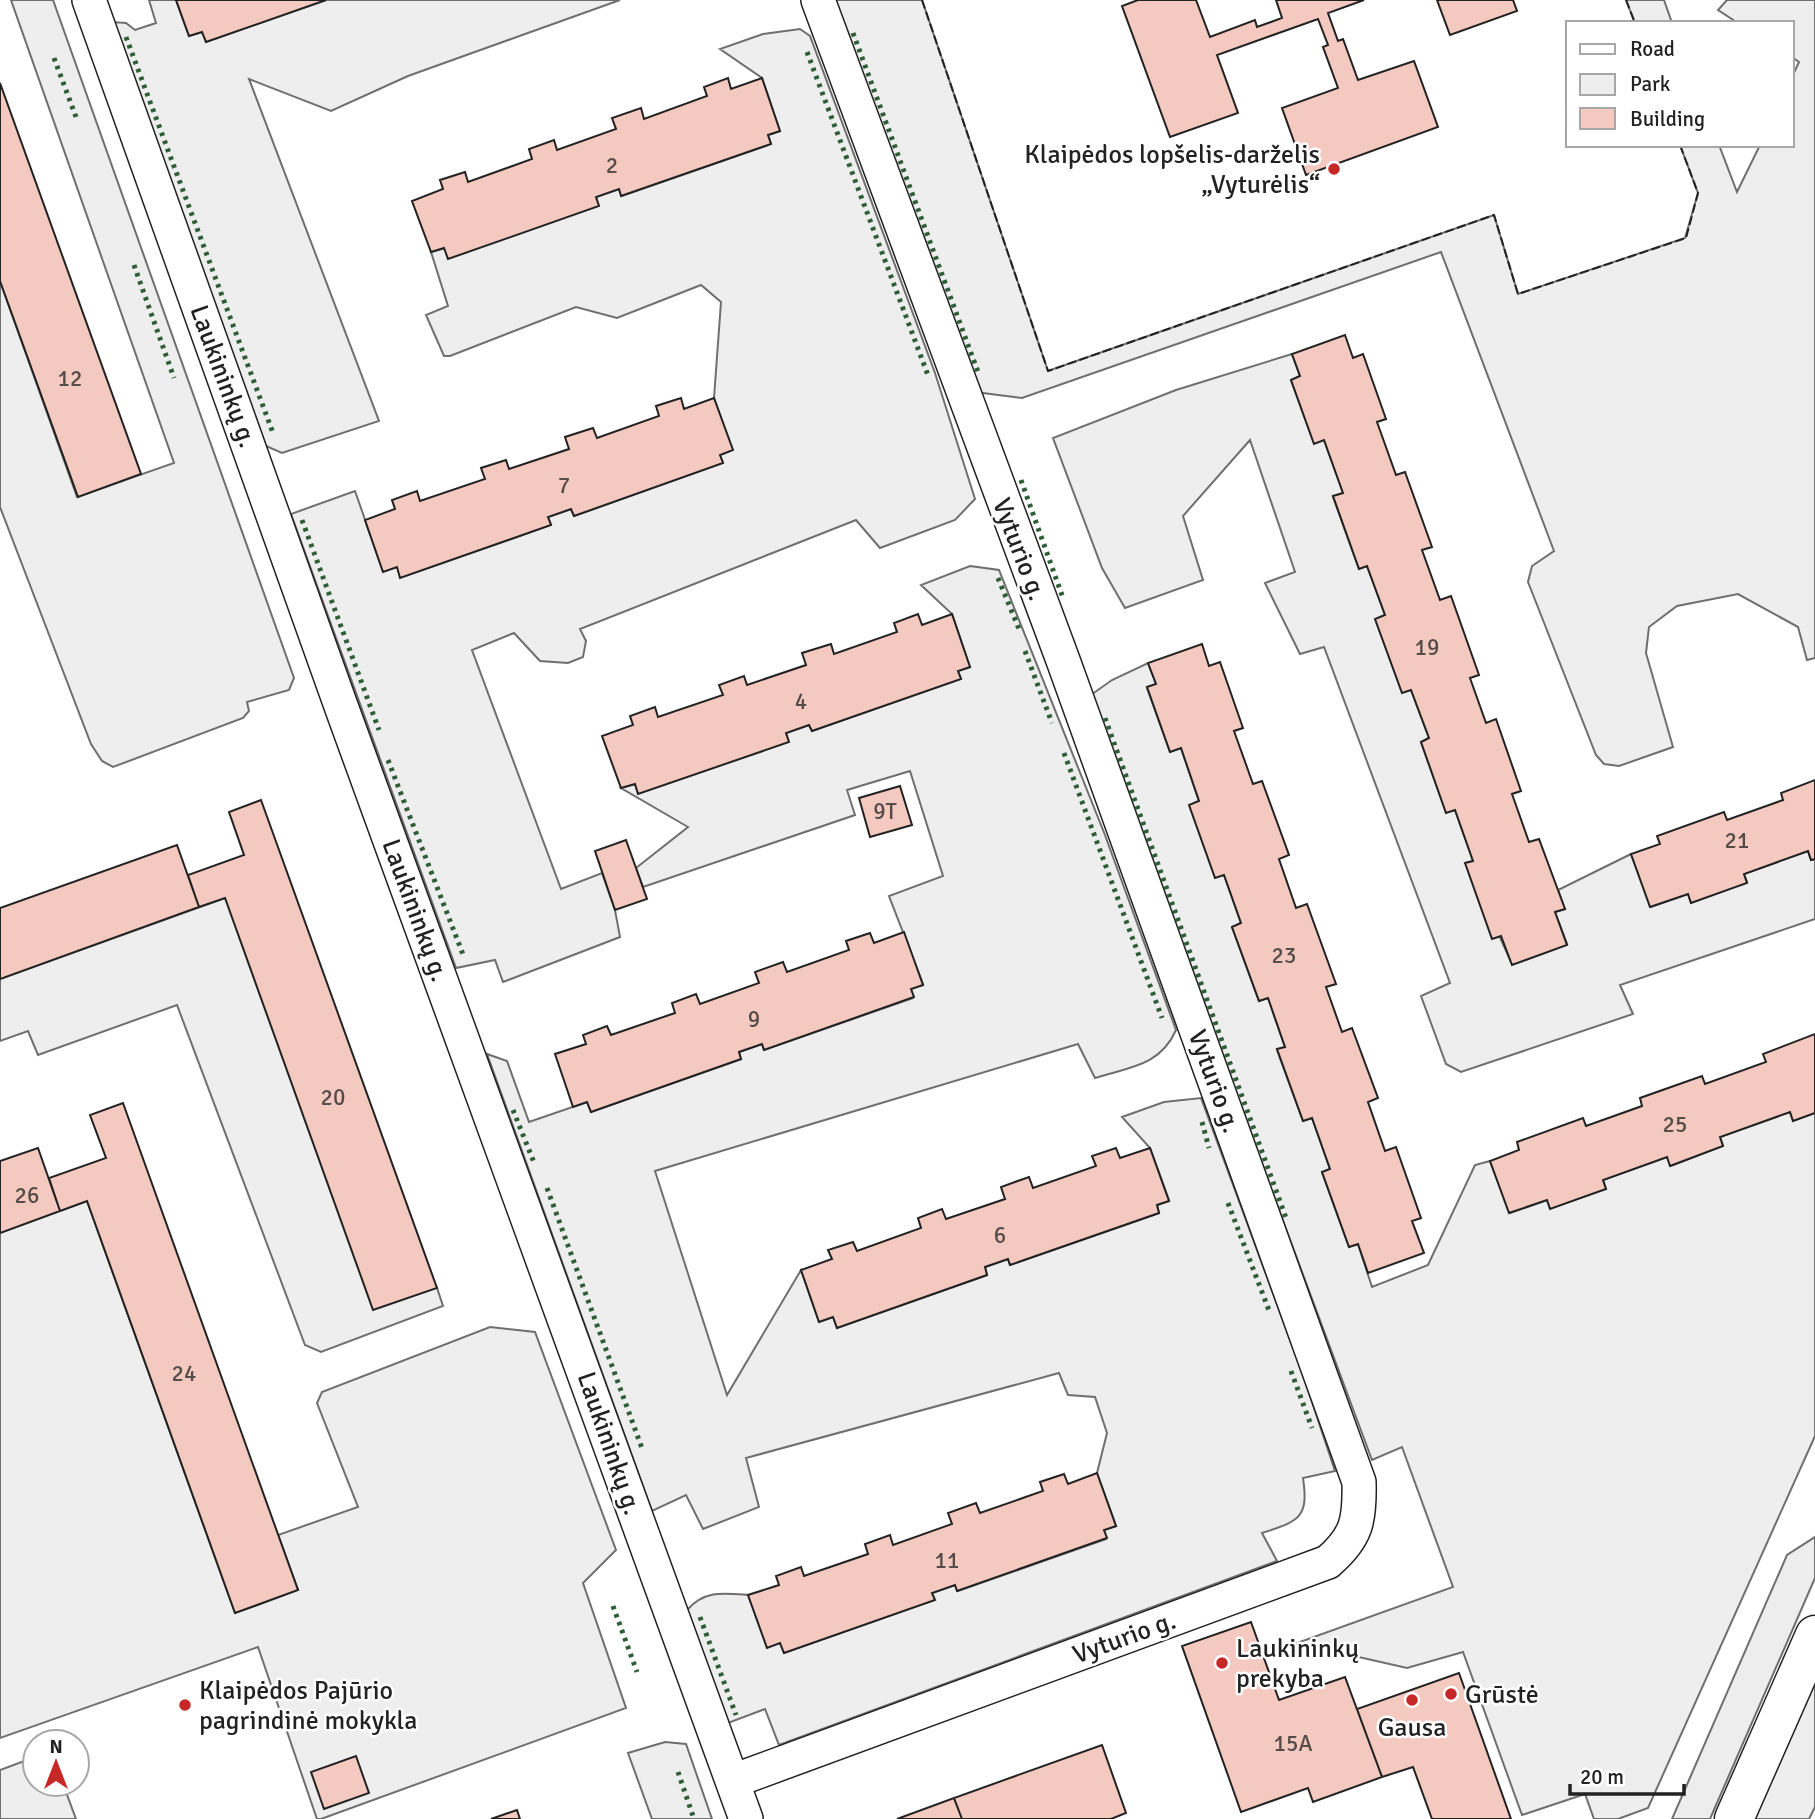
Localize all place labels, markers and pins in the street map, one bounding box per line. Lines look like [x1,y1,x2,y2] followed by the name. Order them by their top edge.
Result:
[1024,139,1320,201] place label: Klaipėdos lopšelis-darželis „Vyturėlis“
[1326,161,1342,177] marker: Klaipėdos lopšelis-darželis „Vyturėlis“
[1236,1633,1359,1695] place label: Laukininkų prekyba
[1214,1655,1230,1671] marker: Laukininkų prekyba
[199,1675,417,1737] place label: Klaipėdos Pajūrio pagrindinė mokykla
[1465,1679,1539,1711] place label: Grūstė
[1443,1686,1459,1702] marker: Grūstė
[1404,1692,1420,1708] marker: Gausa
[177,1697,193,1713] marker: Klaipėdos Pajūrio pagrindinė mokykla
[1378,1712,1446,1744] place label: Gausa

